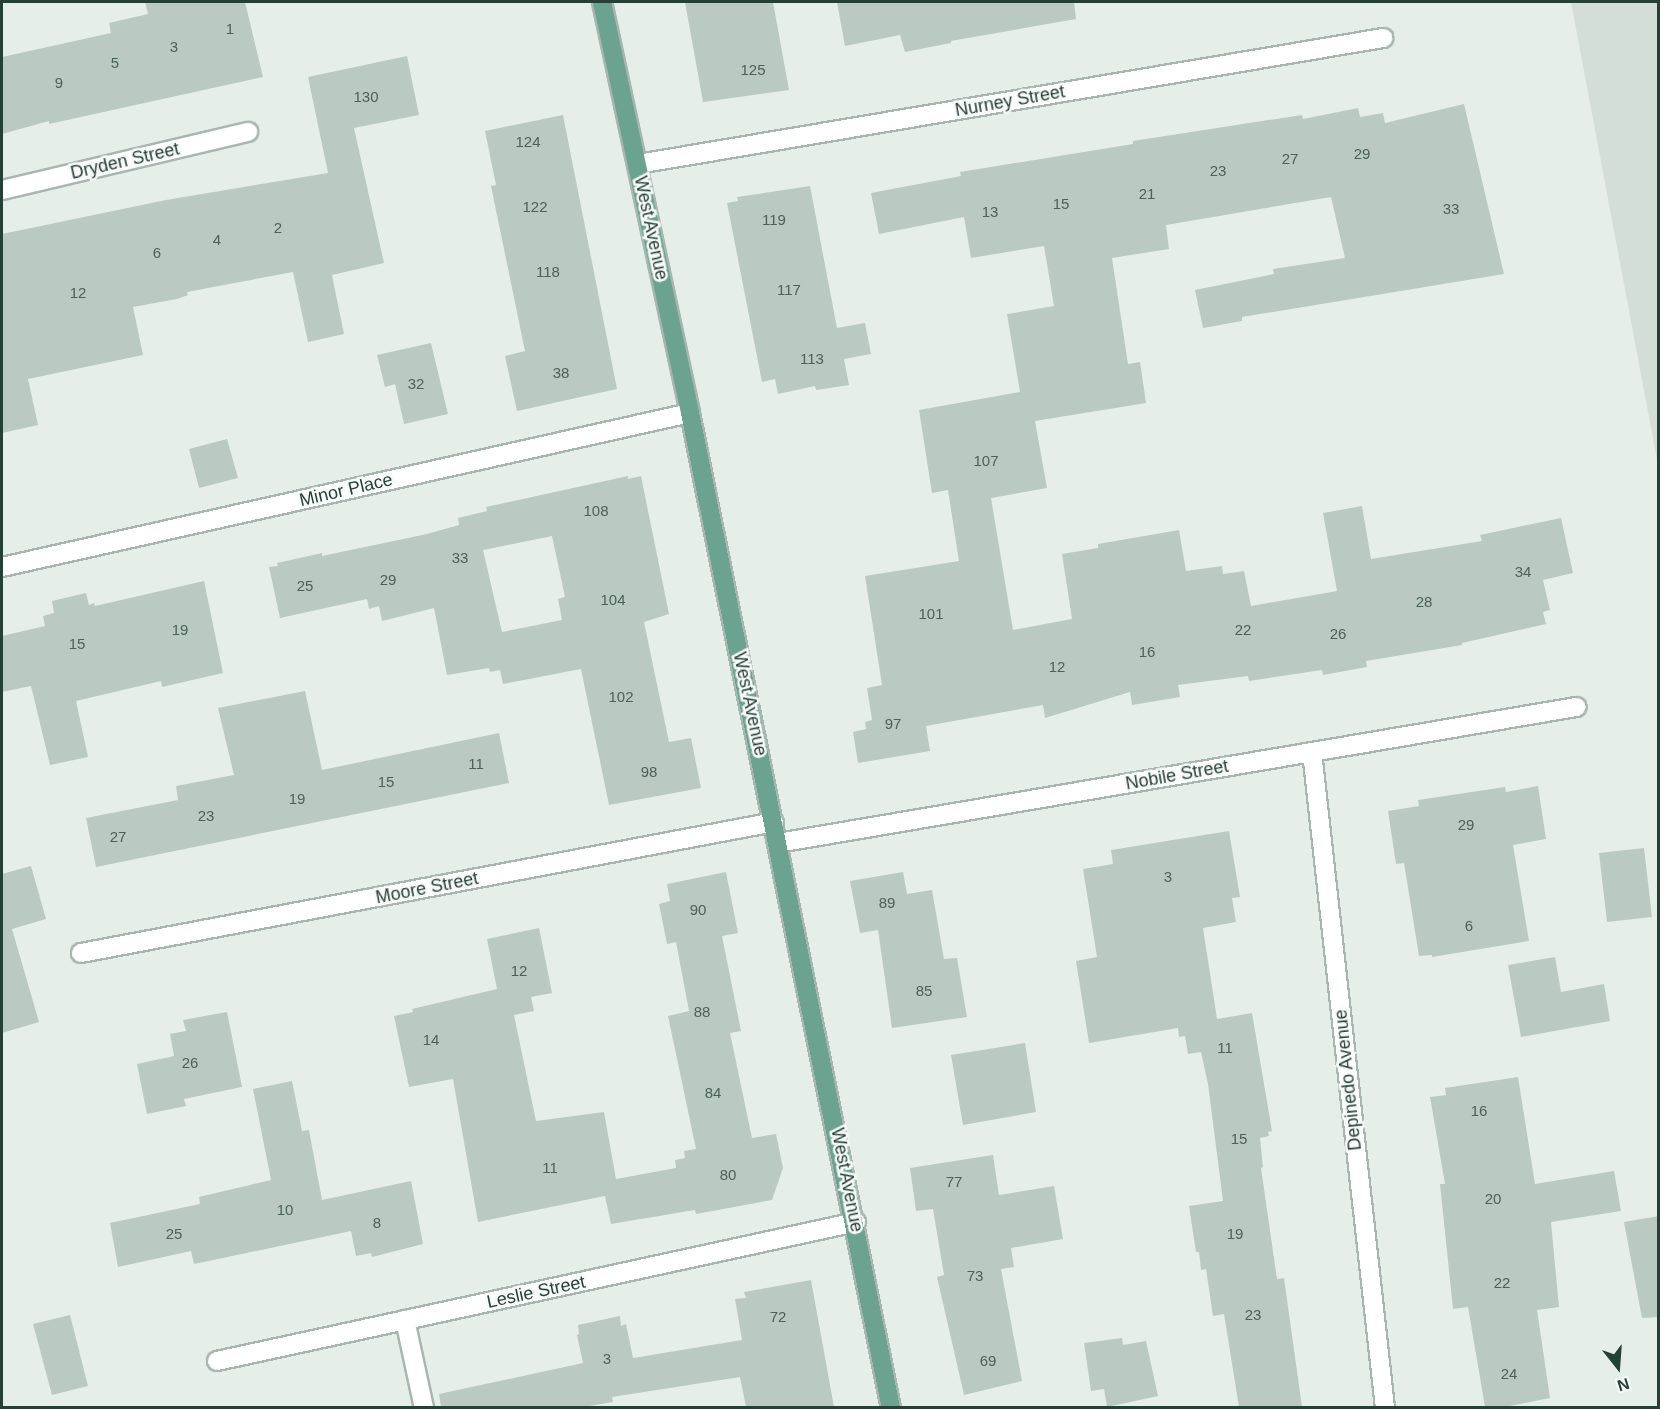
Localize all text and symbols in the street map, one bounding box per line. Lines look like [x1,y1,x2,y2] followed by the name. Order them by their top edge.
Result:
[226,20,234,38] house number: 1
[170,38,178,56] house number: 3
[111,54,119,72] house number: 5
[740,61,766,79] house number: 125
[55,74,63,92] house number: 9
[953,81,1067,121] street label: Nurney Street
[353,88,379,106] house number: 130
[515,133,541,151] house number: 124
[68,138,182,184] street label: Dryden Street
[1354,145,1370,163] house number: 29
[1282,150,1298,168] house number: 27
[1210,162,1226,180] house number: 23
[629,174,673,282] street label: West Avenue
[1139,185,1155,203] house number: 21
[1053,195,1069,213] house number: 15
[522,198,548,216] house number: 122
[1443,200,1459,218] house number: 33
[982,203,998,221] house number: 13
[762,211,786,229] house number: 119
[274,219,282,237] house number: 2
[213,231,221,249] house number: 4
[153,244,161,262] house number: 6
[536,263,560,281] house number: 118
[777,281,801,299] house number: 117
[70,284,86,302] house number: 12
[800,350,824,368] house number: 113
[553,364,569,382] house number: 38
[408,375,424,393] house number: 32
[973,452,999,470] house number: 107
[297,469,395,511] street label: Minor Place
[583,502,609,520] house number: 108
[452,549,468,567] house number: 33
[1515,563,1531,581] house number: 34
[380,571,396,589] house number: 29
[297,577,313,595] house number: 25
[600,591,626,609] house number: 104
[1416,593,1432,611] house number: 28
[918,605,944,623] house number: 101
[172,621,188,639] house number: 19
[1235,621,1251,639] house number: 22
[1330,625,1346,643] house number: 26
[69,635,85,653] house number: 15
[1139,643,1155,661] house number: 16
[728,650,772,758] street label: West Avenue
[1049,658,1065,676] house number: 12
[608,688,634,706] house number: 102
[885,715,901,733] house number: 97
[468,755,484,773] house number: 11
[1124,755,1230,795] street label: Nobile Street
[641,763,657,781] house number: 98
[378,773,394,791] house number: 15
[289,790,305,808] house number: 19
[198,807,214,825] house number: 23
[1458,816,1474,834] house number: 29
[110,828,126,846] house number: 27
[374,867,480,909] street label: Moore Street
[1164,868,1172,886] house number: 3
[879,894,895,912] house number: 89
[690,901,706,919] house number: 90
[1465,917,1473,935] house number: 6
[511,962,527,980] house number: 12
[916,982,932,1000] house number: 85
[694,1003,710,1021] house number: 88
[1330,1008,1366,1152] street label: Depinedo Avenue
[423,1031,439,1049] house number: 14
[1217,1039,1233,1057] house number: 11
[182,1054,198,1072] house number: 26
[705,1084,721,1102] house number: 84
[1471,1102,1487,1120] house number: 16
[826,1126,868,1234] street label: West Avenue
[1231,1130,1247,1148] house number: 15
[542,1159,558,1177] house number: 11
[720,1166,736,1184] house number: 80
[946,1173,962,1191] house number: 77
[1485,1190,1501,1208] house number: 20
[277,1201,293,1219] house number: 10
[373,1214,381,1232] house number: 8
[166,1225,182,1243] house number: 25
[1227,1225,1243,1243] house number: 19
[967,1267,983,1285] house number: 73
[485,1271,587,1313] street label: Leslie Street
[1494,1274,1510,1292] house number: 22
[1245,1306,1261,1324] house number: 23
[770,1308,786,1326] house number: 72
[1588,1337,1648,1397] north arrow
[603,1350,611,1368] house number: 3
[980,1352,996,1370] house number: 69
[1501,1365,1517,1383] house number: 24
[1615,1375,1631,1395] text: N

